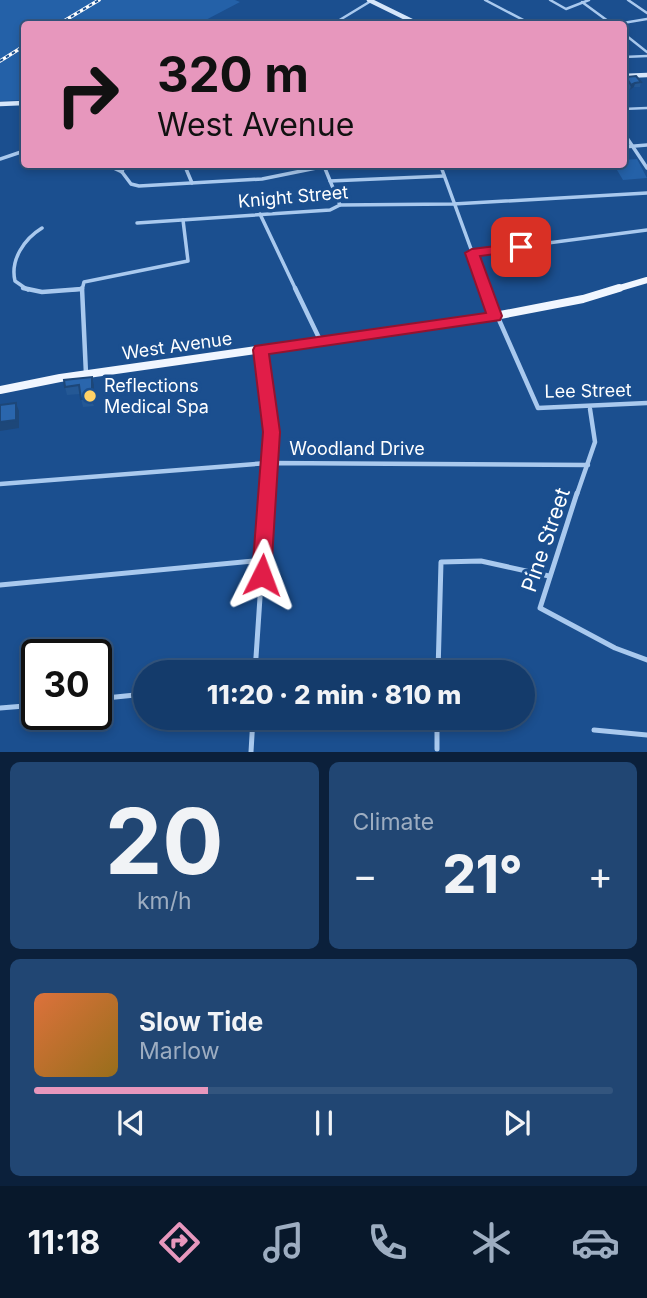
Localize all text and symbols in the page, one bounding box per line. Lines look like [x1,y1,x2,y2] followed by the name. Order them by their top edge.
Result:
[157,45,309,104] text: 320 m
[42,49,133,140] icon: right
[157,105,354,144] text: West Avenue
[237,181,349,212] street label: Knight Street
[491,217,551,277] pin
[502,228,540,266] icon: arrive
[121,327,233,364] street label: West Avenue
[104,375,209,417] place label: Reflections Medical Spa
[544,379,632,402] street label: Lee Street
[82,388,98,404] marker: Reflections Medical Spa
[289,438,425,459] street label: Woodland Drive
[516,484,575,595] street label: Pine Street
[225,538,299,612] position arrow
[21,639,112,730] speed limit sign: 30
[207,679,461,710] text: 11:20 · 2 min · 810 m
[105,786,224,896] text: 20
[353,808,434,836] text: Climate
[443,843,523,906] text: 21°
[353,852,378,898] text: −
[588,852,613,898] text: +
[137,887,192,915] text: km/h
[139,1006,263,1037] text: Slow Tide
[139,1037,219,1065] text: Marlow
[112,1104,150,1142] icon: previous
[305,1104,343,1142] icon: pause
[498,1104,536,1142] icon: next
[155,1218,204,1267] icon: directions
[259,1218,308,1267] icon: music
[363,1218,412,1267] icon: phone
[467,1218,516,1267] icon: climate
[571,1218,620,1267] icon: car
[27,1223,100,1262] text: 11:18

